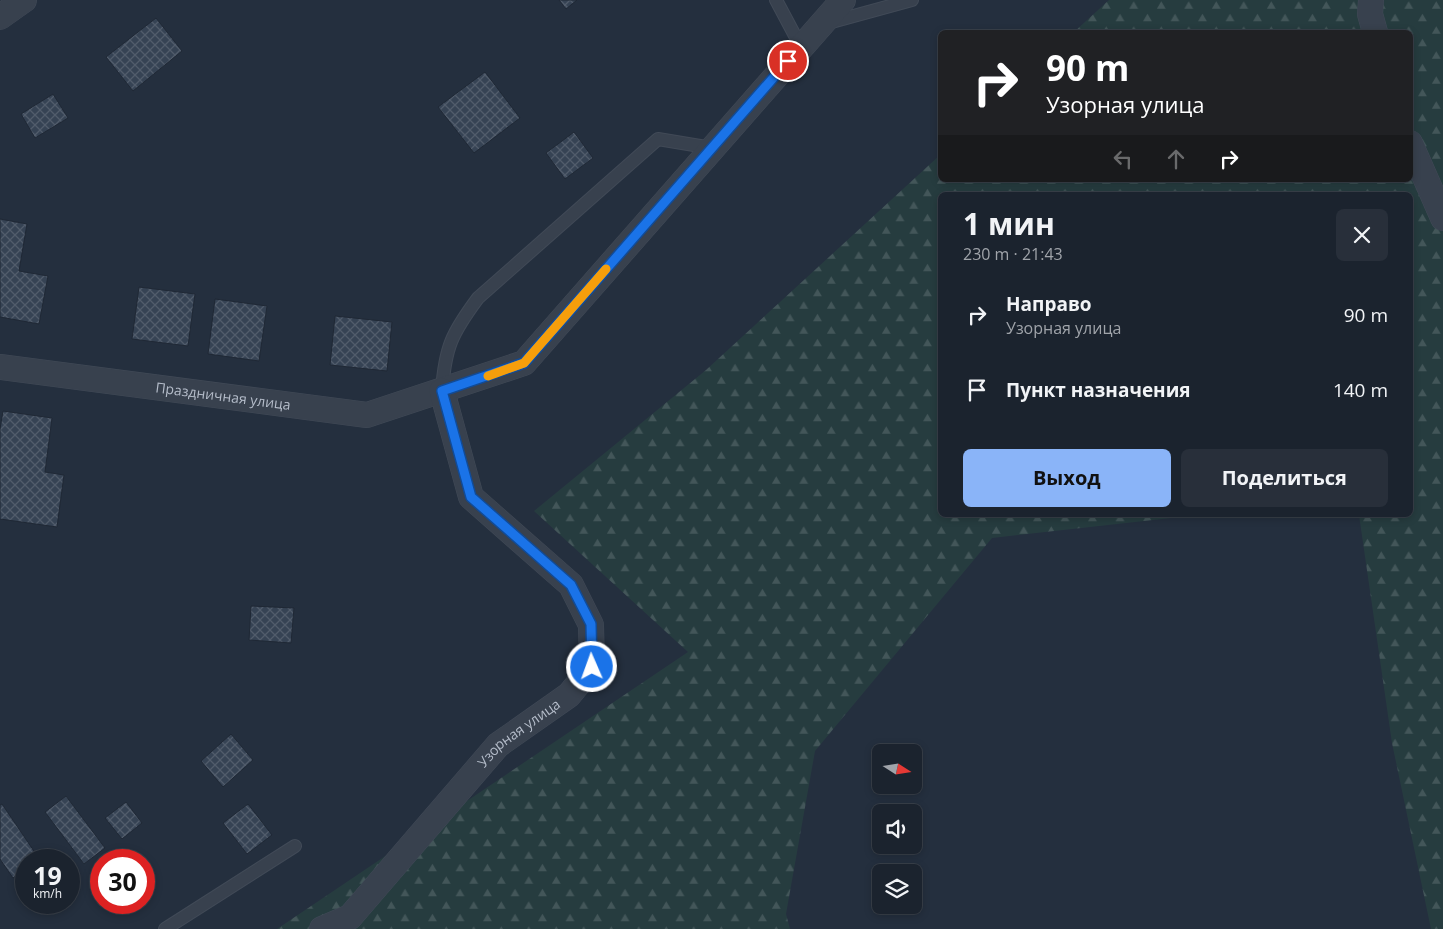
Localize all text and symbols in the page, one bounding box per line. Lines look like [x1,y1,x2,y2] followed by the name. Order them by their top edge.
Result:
[767,40,809,82] pin
[1046,44,1129,91] text: 90 m
[774,47,802,75] icon: arrive
[963,50,1028,115] icon: right
[1046,89,1205,119] text: Узорная улица
[1109,145,1137,173] icon: left
[1162,145,1190,173] icon: ahead
[1215,145,1243,173] icon: right
[963,203,1055,244] text: 1 мин
[1336,209,1388,261] button: close
[963,243,1063,265] text: 230 m · 21:43
[1006,291,1092,317] text: Направо
[963,301,991,329] icon: right
[1344,302,1388,328] text: 90 m
[1006,317,1121,339] text: Узорная улица
[963,376,991,404] icon: arrive
[154,377,292,414] street label: Праздничная улица
[1006,377,1191,403] text: Пункт назначения
[1333,377,1388,403] text: 140 m
[963,449,1171,507] button: Выход
[1181,449,1388,507] button: Поделиться
[565,640,617,692] position arrow
[473,694,564,771] street label: Узорная улица
[872,744,922,794] north arrow
[872,744,922,914] map controls
[872,804,922,854] button: sound
[90,849,155,914] speed limit sign: 30
[33,858,62,892] text: 19
[872,864,922,914] button: layers
[33,885,62,902] text: km/h

